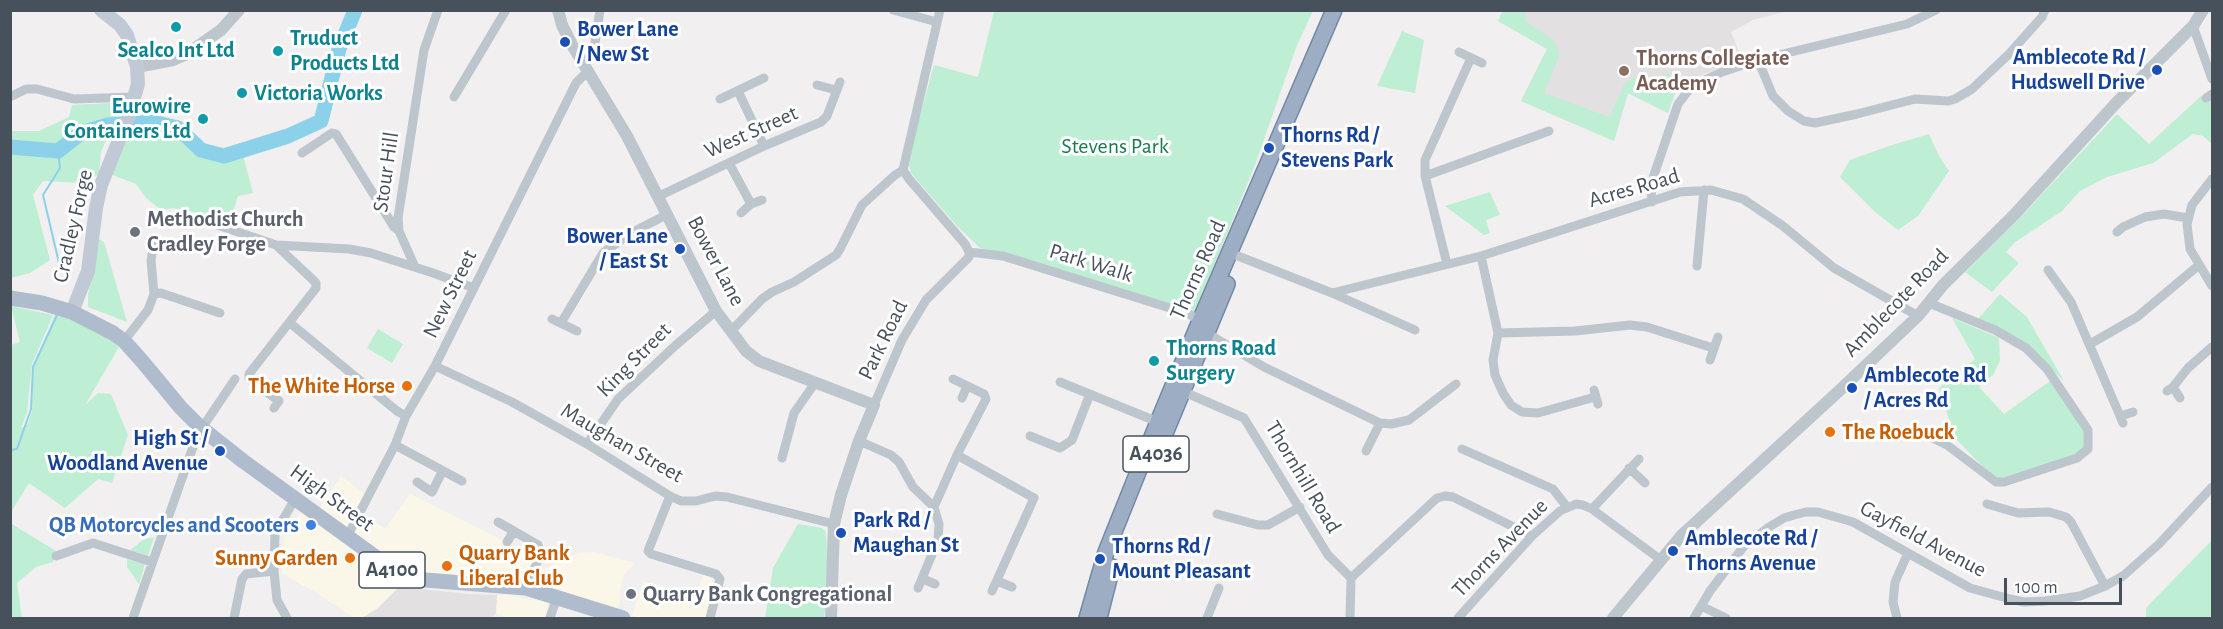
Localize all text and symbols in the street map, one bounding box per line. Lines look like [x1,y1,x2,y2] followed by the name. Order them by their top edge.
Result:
[577,16,679,68] place label: Bower Lane / New St
[169,20,183,34] marker: Sealco Int Ltd
[290,25,400,76] place label: Truduct Products Ltd
[558,35,572,49] marker: Bower Lane / New St
[117,37,235,63] place label: Sealco Int Ltd
[271,44,285,58] marker: Truduct Products Ltd
[2010,44,2145,96] place label: Amblecote Rd / Hudswell Drive
[1636,45,1789,96] place label: Thorns Collegiate Academy
[2150,63,2164,77] marker: Amblecote Rd / Hudswell Drive
[1617,64,1631,78] marker: Thorns Collegiate Academy
[254,80,383,106] place label: Victoria Works
[235,86,249,100] marker: Victoria Works
[64,93,191,144] place label: Eurowire Containers Ltd
[700,100,802,164] street label: West Street
[196,112,210,126] marker: Eurowire Containers Ltd
[1281,122,1393,174] place label: Thorns Rd / Stevens Park
[367,130,405,214] street label: Stour Hill
[1061,133,1169,159] park label: Stevens Park
[1262,141,1276,155] marker: Thorns Rd / Stevens Park
[1585,162,1683,214] street label: Acres Road
[47,167,99,285] street label: Cradley Forge
[147,206,303,258] place label: Methodist Church Cradley Forge
[681,212,751,310] street label: Bower Lane
[1164,216,1232,324] street label: Thorns Road
[566,223,668,274] place label: Bower Lane / East St
[128,225,142,239] marker: Methodist Church Cradley Forge
[1046,238,1136,288] street label: Park Walk
[673,242,687,256] marker: Bower Lane / East St
[1838,243,1954,363] street label: Amblecote Road
[417,246,483,342] street label: New Street
[852,296,914,384] street label: Park Road
[591,317,677,403] street label: King Street
[1166,335,1276,386] place label: Thorns Road Surgery
[1147,354,1161,368] marker: Thorns Road Surgery
[1864,362,1987,414] place label: Amblecote Rd / Acres Rd
[248,373,395,399] place label: The White Horse
[400,379,414,393] marker: The White Horse
[1845,381,1859,395] marker: Amblecote Rd / Acres Rd
[556,397,688,489] street label: Maughan Street
[1259,416,1347,538] street label: Thornhill Road
[1842,419,1954,445] place label: The Roebuck
[47,425,208,476] place label: High St / Woodland Avenue
[1823,425,1837,439] marker: The Roebuck
[1123,436,1189,472] road number: A4036
[213,444,227,458] marker: High St / Woodland Avenue
[285,459,379,537] street label: High Street
[1446,493,1554,603] street label: Thorns Avenue
[1855,495,1991,583] street label: Gayfield Avenue
[853,507,959,558] place label: Park Rd / Maughan St
[49,512,299,538] place label: QB Motorcycles and Scooters
[304,518,318,532] marker: QB Motorcycles and Scooters
[1685,525,1817,576] place label: Amblecote Rd / Thorns Avenue
[834,526,848,540] marker: Park Rd / Maughan St
[1112,533,1251,584] place label: Thorns Rd / Mount Pleasant
[459,540,570,592] place label: Quarry Bank Liberal Club
[1666,544,1680,558] marker: Amblecote Rd / Thorns Avenue
[215,545,338,571] place label: Sunny Garden
[343,551,357,565] marker: Sunny Garden
[359,552,425,588] road number: A4100
[1093,552,1107,566] marker: Thorns Rd / Mount Pleasant
[440,559,454,573] marker: Quarry Bank Liberal Club
[2007,566,2126,604] scale bar
[2015,579,2058,597] text: 100 m
[643,581,892,607] place label: Quarry Bank Congregational
[624,587,638,601] marker: Quarry Bank Congregational

